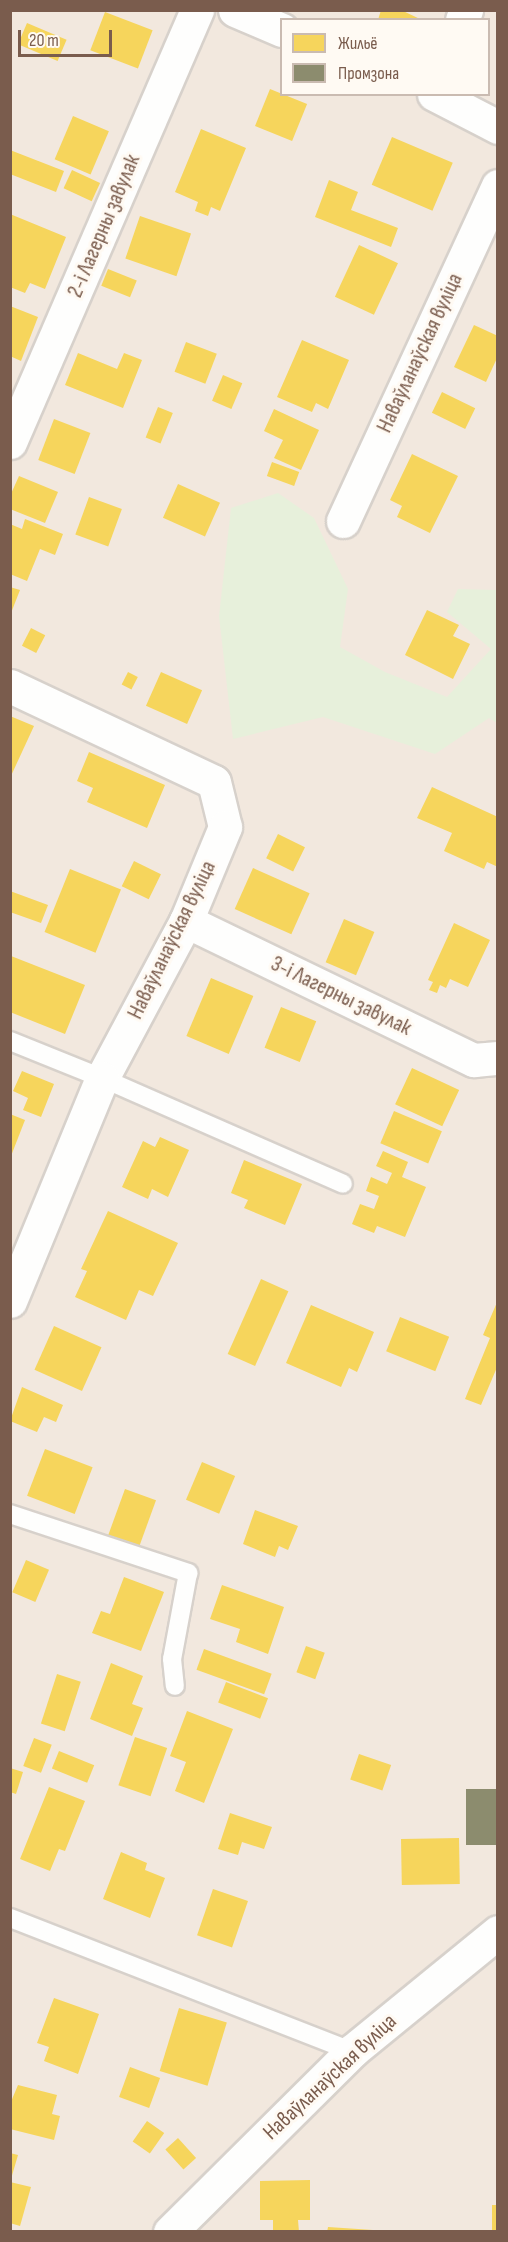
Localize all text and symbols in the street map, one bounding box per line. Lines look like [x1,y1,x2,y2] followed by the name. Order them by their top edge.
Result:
[21,18,116,56] scale bar
[280,18,490,96] legend
[29,30,59,51] text: 20 m
[338,33,378,54] text: Жильё
[338,63,399,84] text: Промзона
[62,151,146,301] street label: 2-і Лагерны завулак
[372,269,468,437] street label: Наваўланаўская вуліца
[122,857,222,1023] street label: Наваўланаўская вуліца
[266,951,416,1041] street label: 3-і Лагерны завулак
[258,2008,402,2146] street label: Наваўланаўская вуліца

